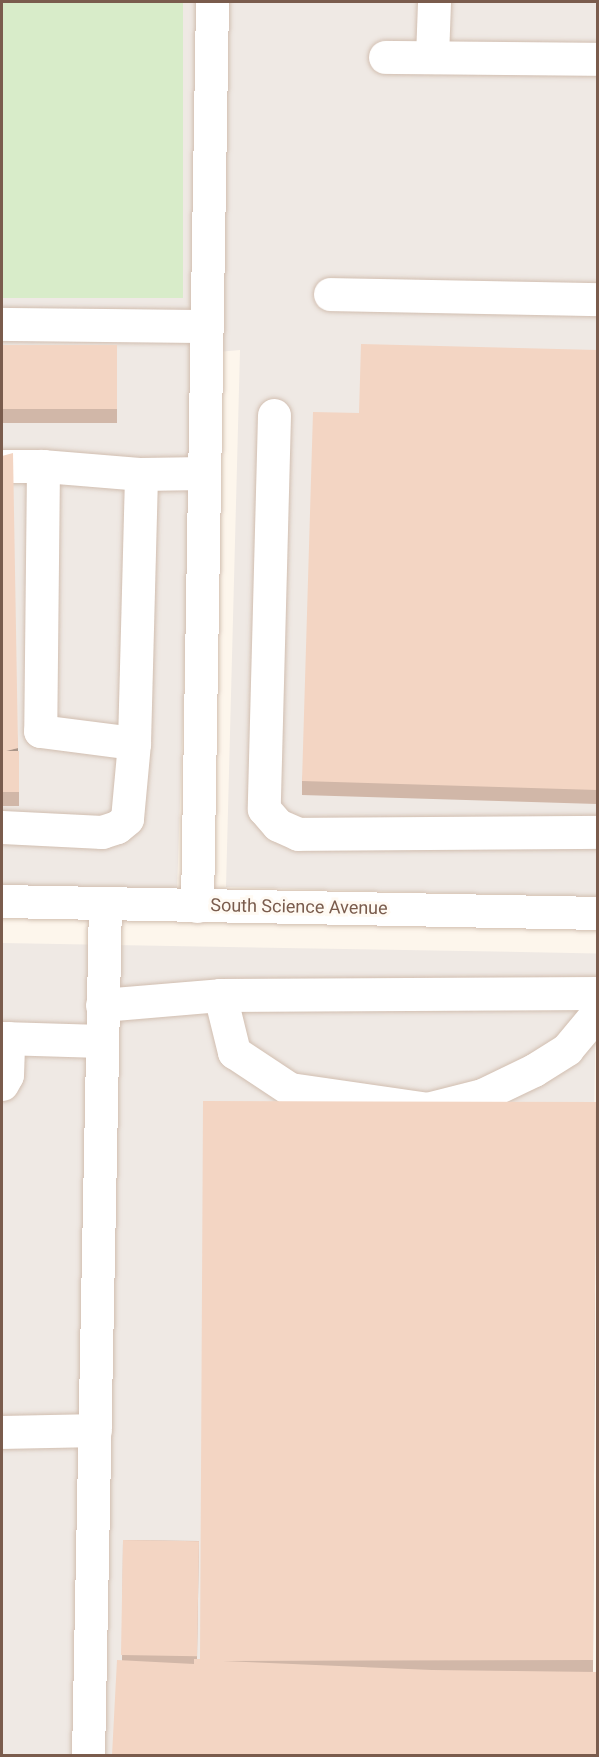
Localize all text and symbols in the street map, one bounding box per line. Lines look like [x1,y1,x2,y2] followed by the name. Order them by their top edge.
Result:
[210,895,388,919] street label: South Science Avenue

